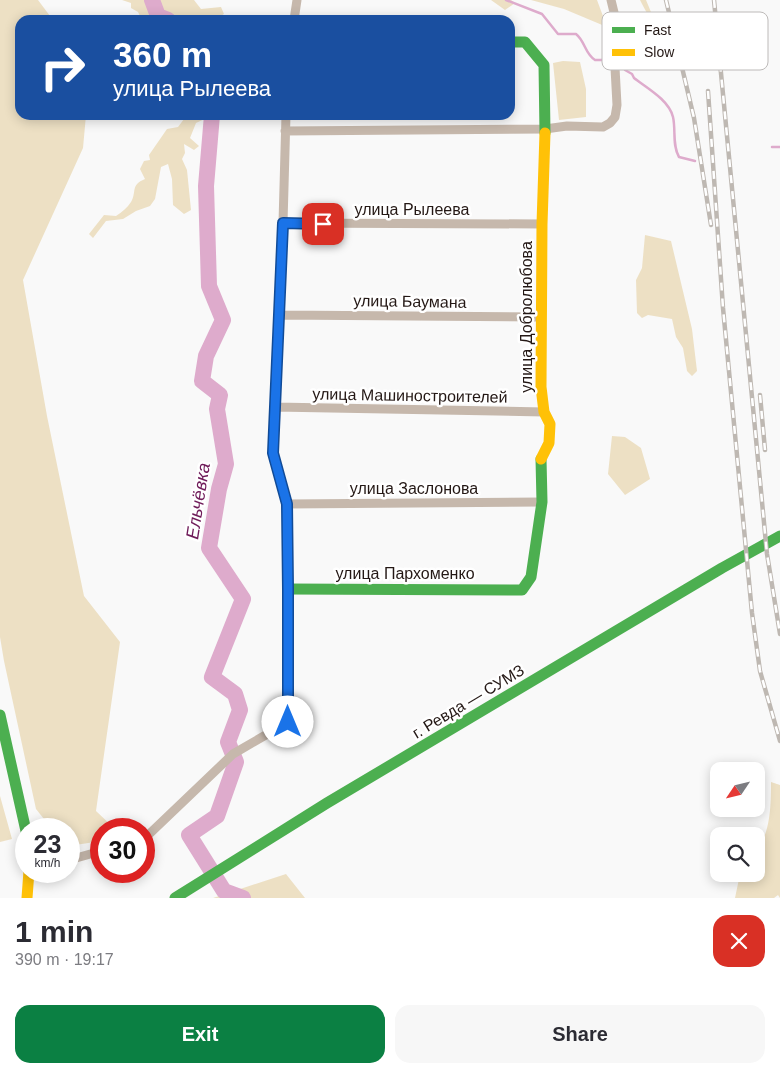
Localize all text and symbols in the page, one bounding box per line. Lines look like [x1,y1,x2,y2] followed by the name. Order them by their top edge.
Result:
[602,12,768,70] legend
[644,22,671,38] text: Fast
[30,35,95,100] icon: right
[113,35,212,74] text: 360 m
[644,44,675,60] text: Slow
[113,76,271,101] text: улица Рылеева
[355,201,470,218] street label: улица Рылеева
[302,203,344,245] pin
[309,210,337,238] icon: arrive
[518,241,535,393] street label: улица Добролюбова
[353,292,467,311] street label: улица Баумана
[312,385,508,406] street label: улица Машиностроителей
[182,461,214,541] water label: Ельчёвка
[350,480,478,497] street label: улица Заслонова
[335,565,475,582] street label: улица Пархоменко
[409,661,527,741] street label: г. Ревда — СУМЗ
[261,695,313,747] position arrow
[710,762,765,818] north arrow
[710,762,765,882] map controls
[90,818,155,883] speed limit sign: 30
[710,827,765,882] button: search
[34,830,61,858] text: 23
[34,856,61,870] text: km/h
[15,915,93,948] text: 1 min
[713,915,765,967] button: close
[15,951,114,968] text: 390 m · 19:17
[15,1005,385,1063] button: Exit
[395,1005,765,1063] button: Share

